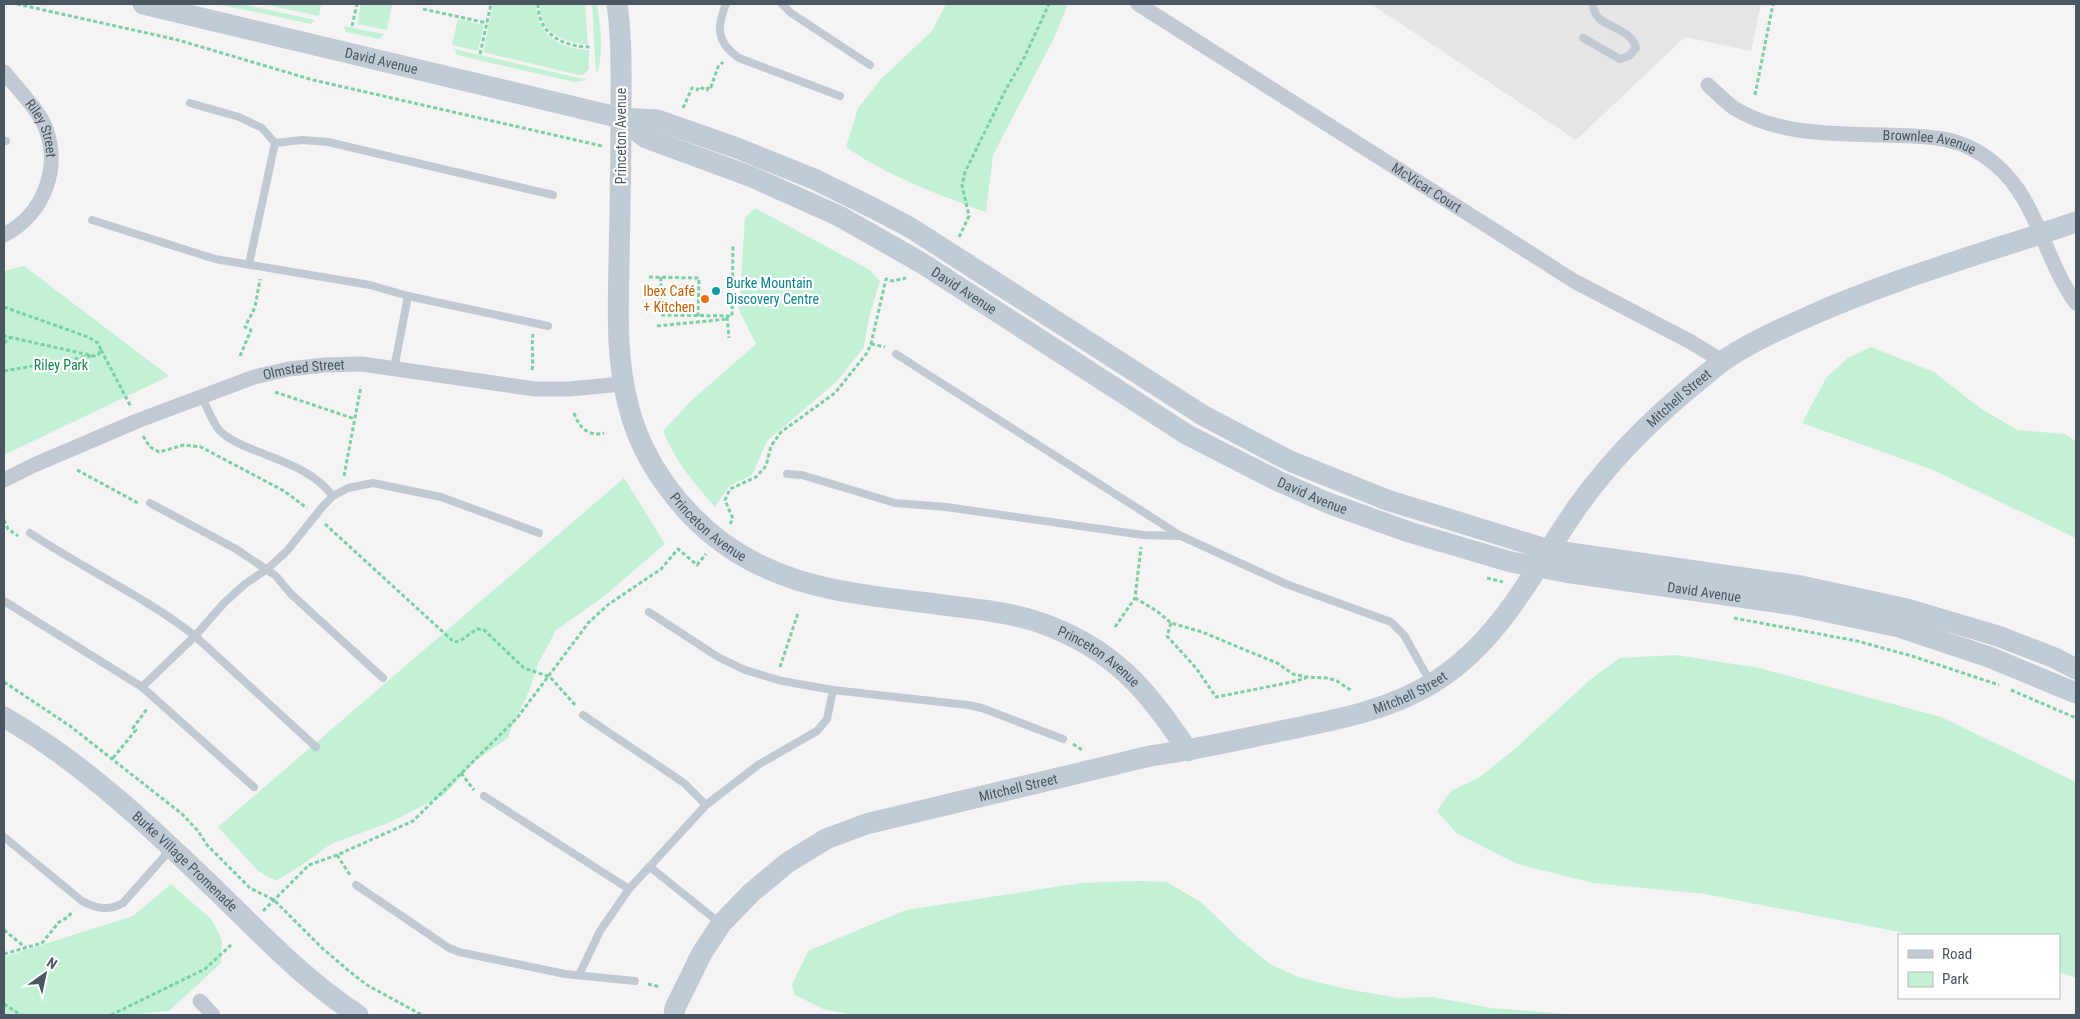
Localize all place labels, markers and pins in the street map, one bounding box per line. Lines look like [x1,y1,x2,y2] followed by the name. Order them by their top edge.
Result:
[726,275,819,307] place label: Burke Mountain Discovery Centre
[643,283,695,315] place label: Ibex Café + Kitchen
[710,285,722,297] marker: Burke Mountain Discovery Centre
[699,293,711,305] marker: Ibex Café + Kitchen

